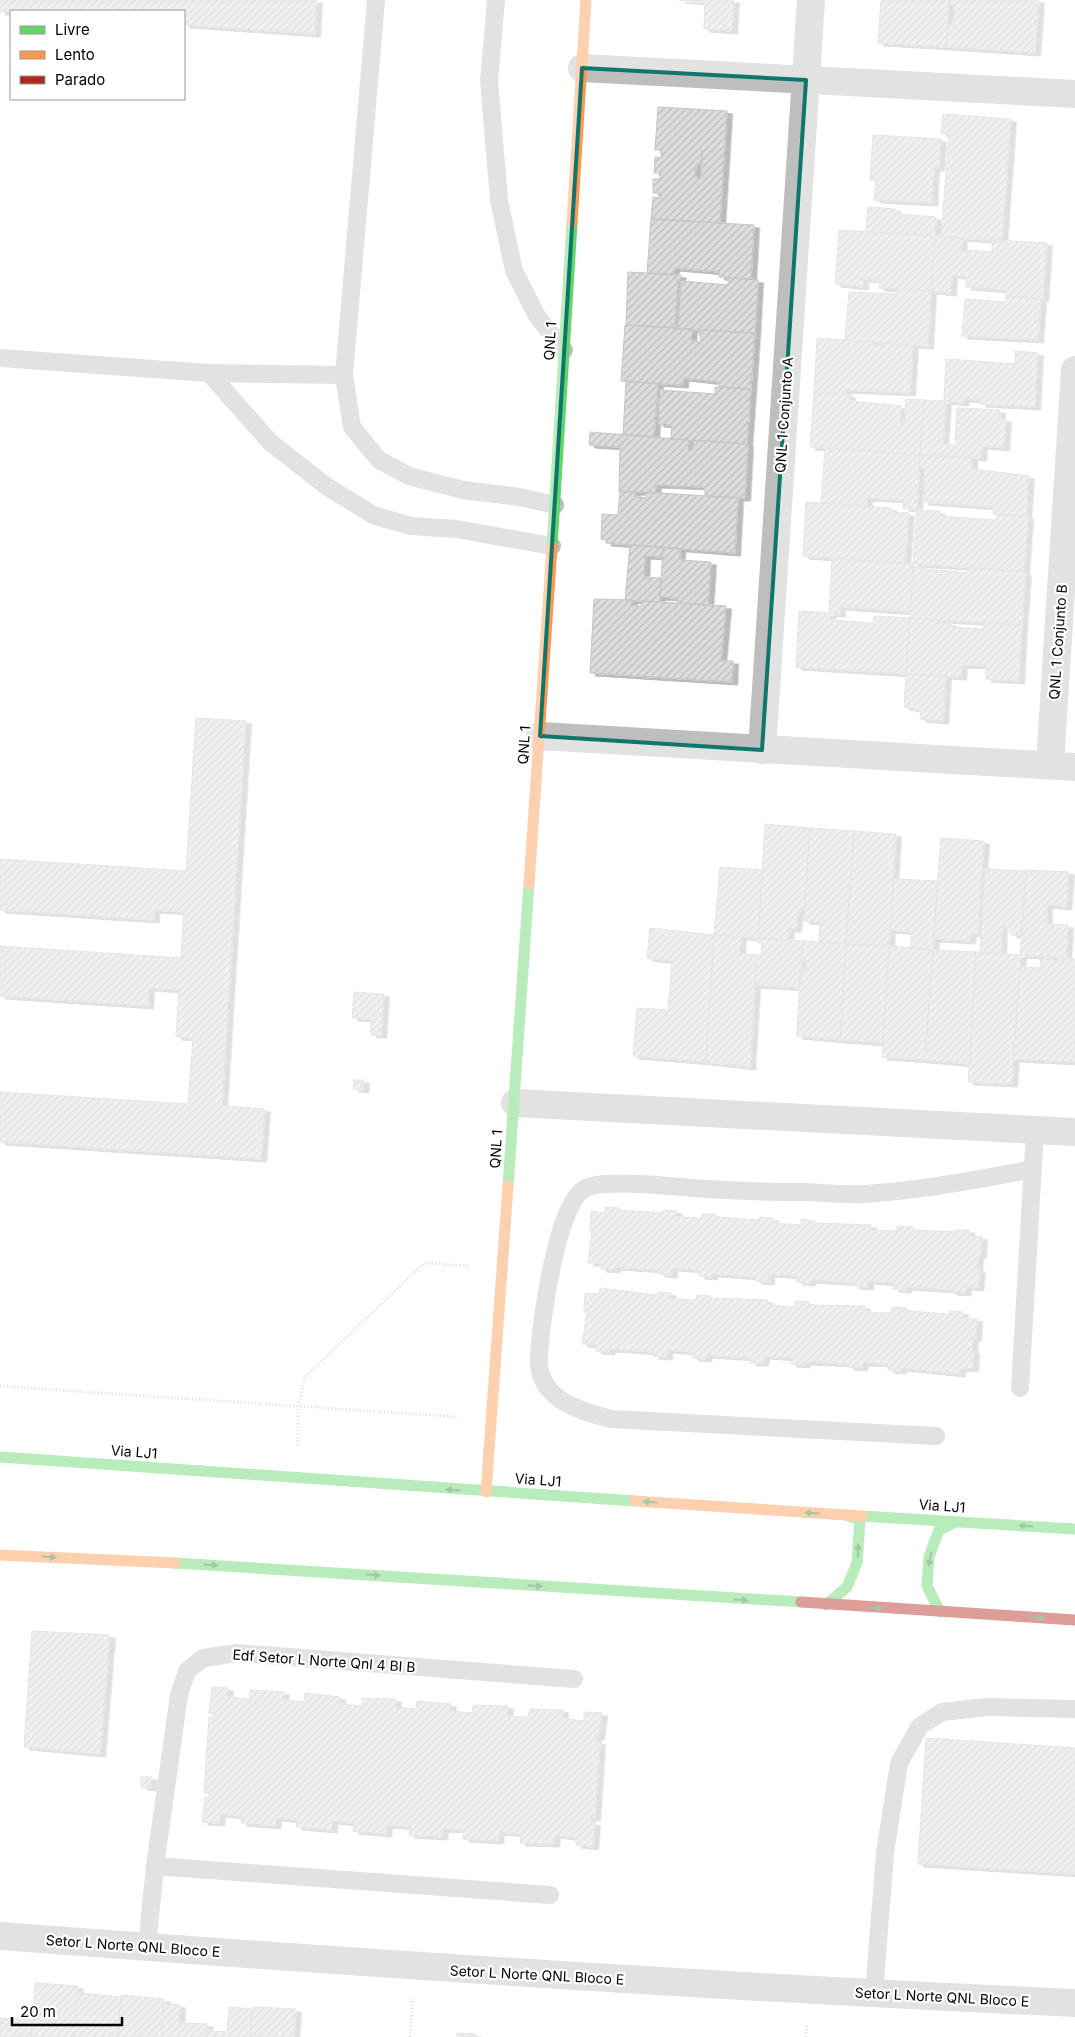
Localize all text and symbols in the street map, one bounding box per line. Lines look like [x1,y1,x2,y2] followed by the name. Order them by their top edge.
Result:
[10,10,185,100] legend
[55,20,90,39] text: Livre
[55,45,95,64] text: Lento
[55,70,105,89] text: Parado
[540,321,559,361] street label: QNL 1
[771,356,796,473] street label: QNL 1 Conjunto A
[1045,584,1070,700] street label: QNL 1 Conjunto B
[514,725,533,765] street label: QNL 1
[486,1129,505,1169] street label: QNL 1
[110,1441,158,1462] street label: Via LJ1
[514,1469,562,1490] street label: Via LJ1
[444,1485,460,1493] one-way arrow
[918,1495,966,1516] street label: Via LJ1
[641,1498,657,1506] one-way arrow
[804,1508,820,1516] one-way arrow
[1018,1522,1034,1530] one-way arrow
[855,1542,863,1558] one-way arrow
[925,1551,933,1567] one-way arrow
[41,1553,57,1561] one-way arrow
[203,1562,219,1570] one-way arrow
[365,1571,381,1579] one-way arrow
[528,1582,544,1590] one-way arrow
[733,1596,749,1604] one-way arrow
[867,1604,883,1612] one-way arrow
[1029,1614,1045,1622] one-way arrow
[232,1646,416,1675] street label: Edf Setor L Norte Qnl 4 BI B
[45,1931,221,1960] street label: Setor L Norte QNL Bloco E
[449,1961,625,1988] street label: Setor L Norte QNL Bloco E
[854,1983,1030,2010] street label: Setor L Norte QNL Bloco E
[12,1994,122,2026] scale bar
[20,2002,56,2021] text: 20 m

